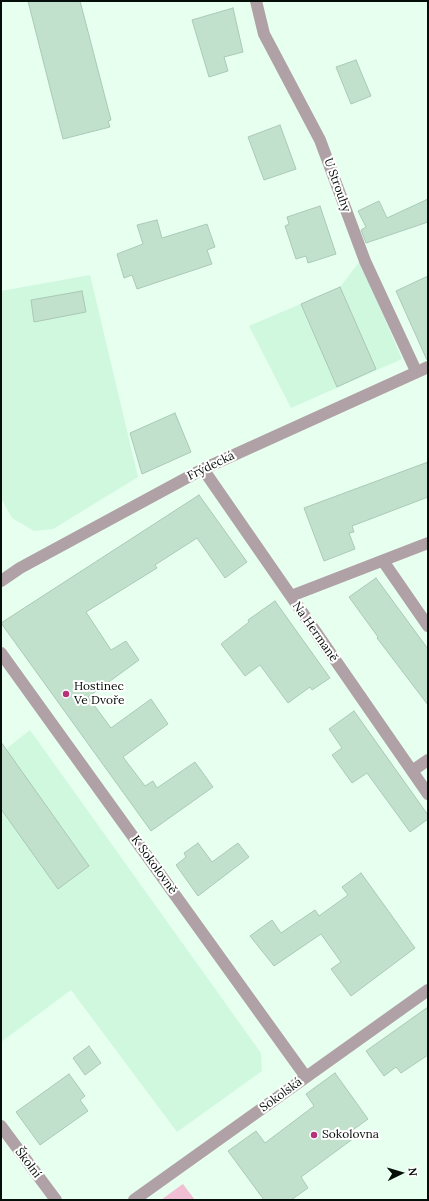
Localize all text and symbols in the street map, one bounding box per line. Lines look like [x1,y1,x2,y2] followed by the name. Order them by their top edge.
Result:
[321,156,353,214] street label: U Strouhy
[185,448,237,484] street label: Frýdecká
[289,599,341,665] street label: Na Hermaně
[74,680,125,708] place label: Hostinec Ve Dvoře
[61,689,71,699] marker: Hostinec Ve Dvoře
[128,833,180,897] street label: K Sokolovně
[257,1075,305,1115] street label: Sokolská
[322,1128,379,1142] place label: Sokolovna
[309,1130,319,1140] marker: Sokolovna
[12,1145,44,1181] street label: Školní
[381,1153,421,1193] north arrow
[406,1167,420,1177] text: N

